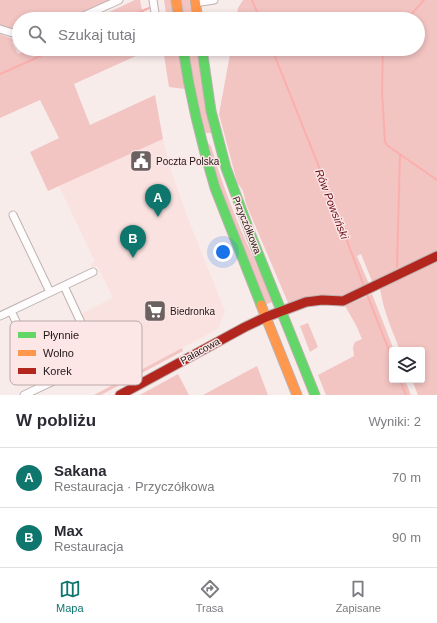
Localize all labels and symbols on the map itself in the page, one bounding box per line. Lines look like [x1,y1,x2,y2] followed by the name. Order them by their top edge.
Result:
[128,148,154,174] public building icon: Poczta Polska
[156,156,220,167] place label: Poczta Polska
[313,167,351,241] water label: Rów Powsiński
[145,184,171,217] pin: A
[230,195,264,256] street label: Przyczółkowa
[120,225,146,258] pin: B
[213,242,233,262] your location
[142,298,168,324] supermarket icon: Biedronka
[170,306,215,317] place label: Biedronka
[10,321,142,385] legend
[43,329,79,341] text: Płynnie
[178,335,222,366] street label: Pałacowa
[43,347,74,359] text: Wolno
[43,365,72,377] text: Korek

